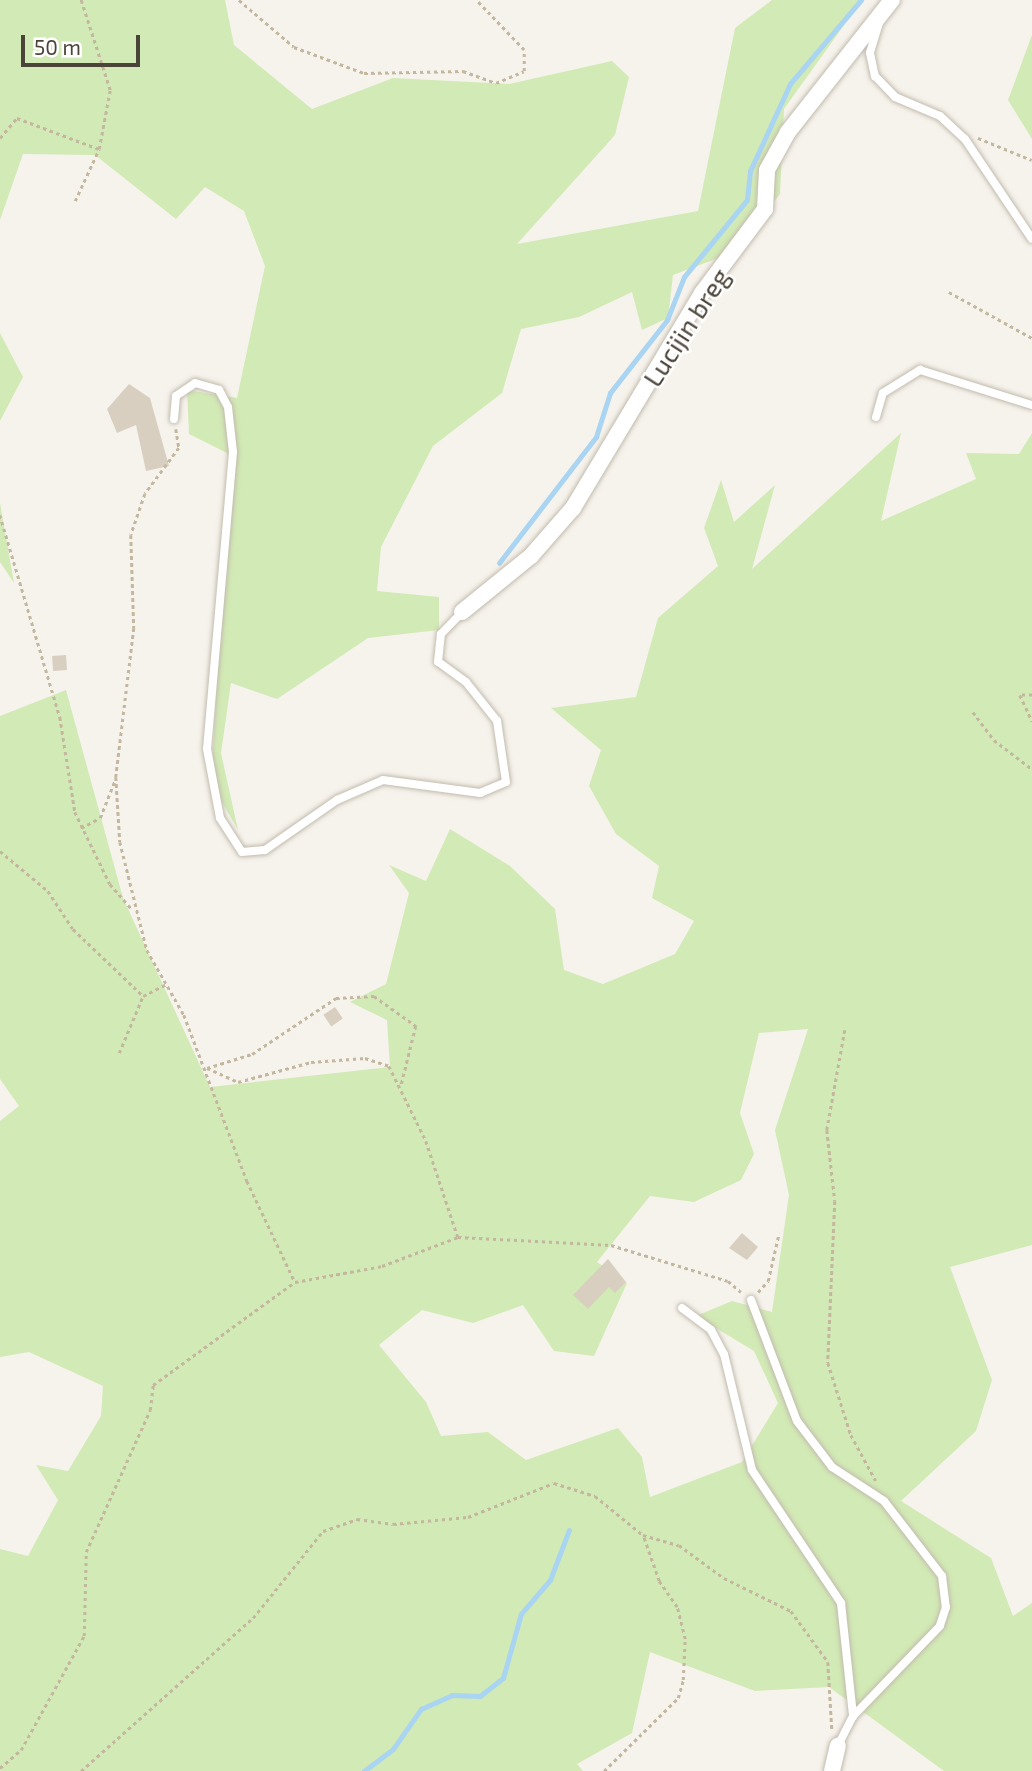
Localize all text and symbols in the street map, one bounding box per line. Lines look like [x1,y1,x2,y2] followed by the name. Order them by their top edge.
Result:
[24,21,144,65] scale bar
[34,34,81,59] text: 50 m
[636,262,736,392] street label: Lucijin breg

